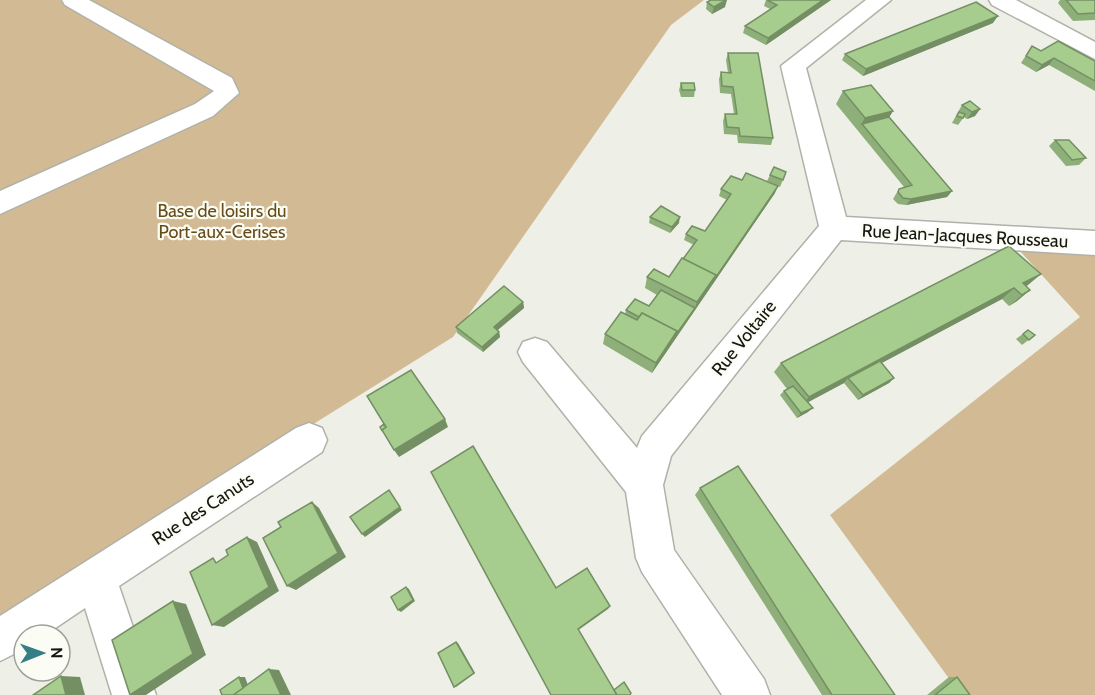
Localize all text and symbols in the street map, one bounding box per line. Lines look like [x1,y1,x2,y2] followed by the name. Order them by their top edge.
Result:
[157,200,287,243] park label: Base de loisirs du Port-aux-Cerises
[861,220,1069,252] street label: Rue Jean-Jacques Rousseau
[707,296,781,380] street label: Rue Voltaire
[148,468,258,550] street label: Rue des Canuts
[12,623,72,683] north arrow
[47,647,66,659] text: N

